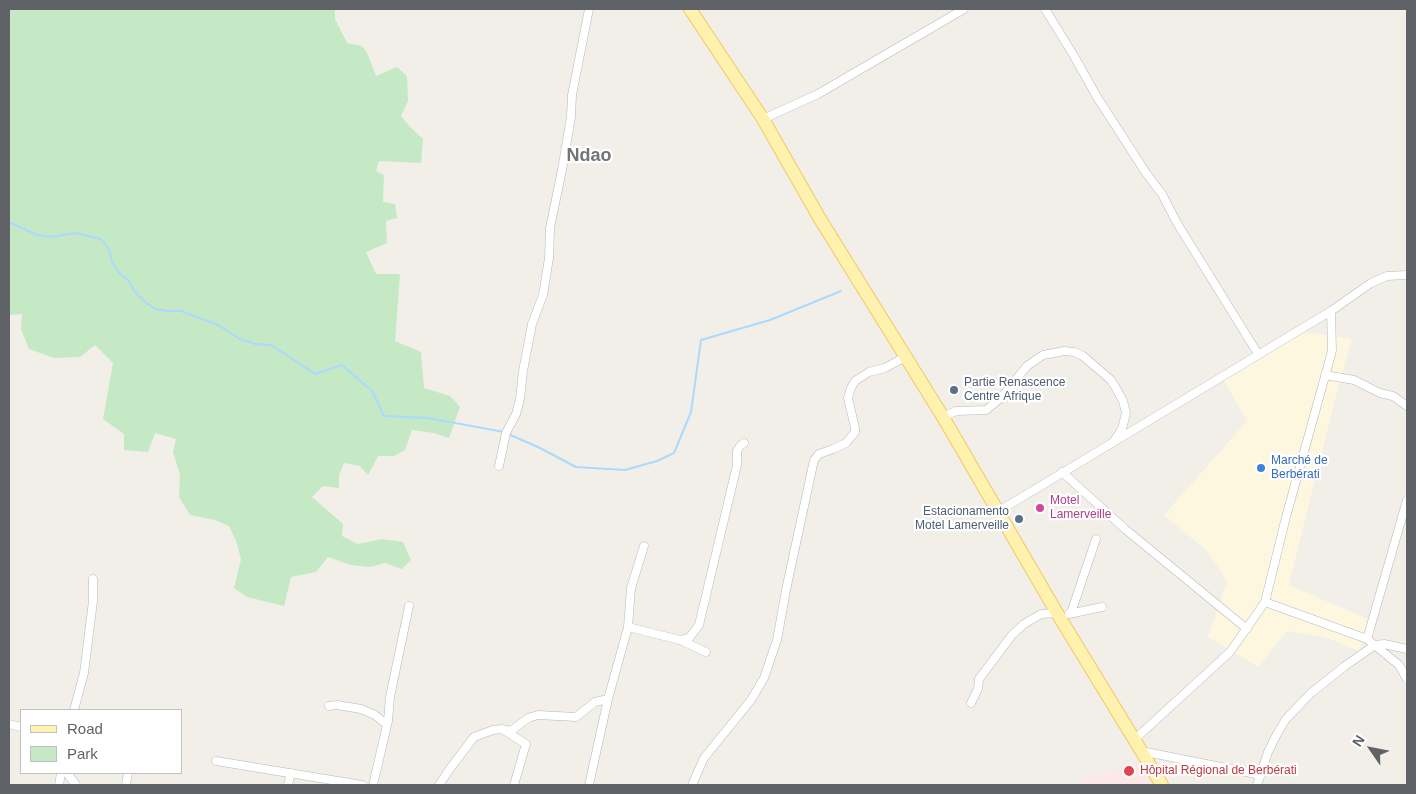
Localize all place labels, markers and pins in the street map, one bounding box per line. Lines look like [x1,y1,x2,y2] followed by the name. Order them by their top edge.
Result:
[964,376,1065,404] place label: Partie Renascence Centre Afrique
[948,384,960,396] marker: Partie Renascence Centre Afrique
[1271,454,1328,482] place label: Marché de Berbérati
[1255,462,1267,474] marker: Marché de Berbérati
[1050,494,1111,522] place label: Motel Lamerveille
[1034,502,1046,514] marker: Motel Lamerveille
[915,505,1009,533] place label: Estacionamento Motel Lamerveille
[1013,513,1025,525] marker: Estacionamento Motel Lamerveille
[1122,764,1136,778] marker: Hôpital Régional de Berbérati
[1140,764,1297,778] place label: Hôpital Régional de Berbérati

